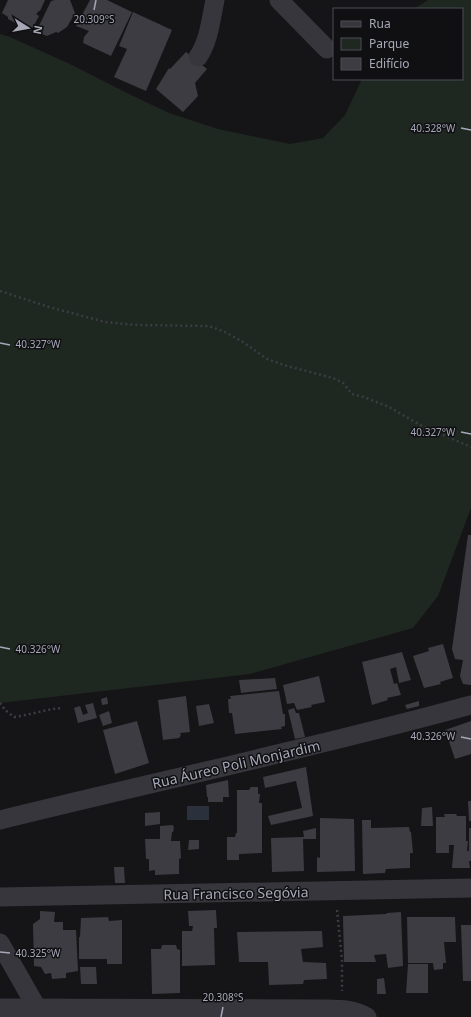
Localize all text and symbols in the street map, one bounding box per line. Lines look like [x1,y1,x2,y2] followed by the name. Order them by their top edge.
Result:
[8,8,48,48] north arrow
[333,8,463,80] legend
[73,12,115,26] text: 20.309°S
[369,15,391,32] text: Rua
[30,24,47,36] text: N
[369,35,410,52] text: Parque
[369,55,410,72] text: Edifício
[411,121,456,135] text: 40.328°W
[16,337,61,351] text: 40.327°W
[411,425,456,439] text: 40.327°W
[16,642,61,656] text: 40.326°W
[411,729,456,743] text: 40.326°W
[150,735,322,793] street label: Rua Áureo Poli Monjardim
[163,882,309,904] street label: Rua Francisco Segóvia
[16,946,61,960] text: 40.325°W
[202,990,244,1004] text: 20.308°S

